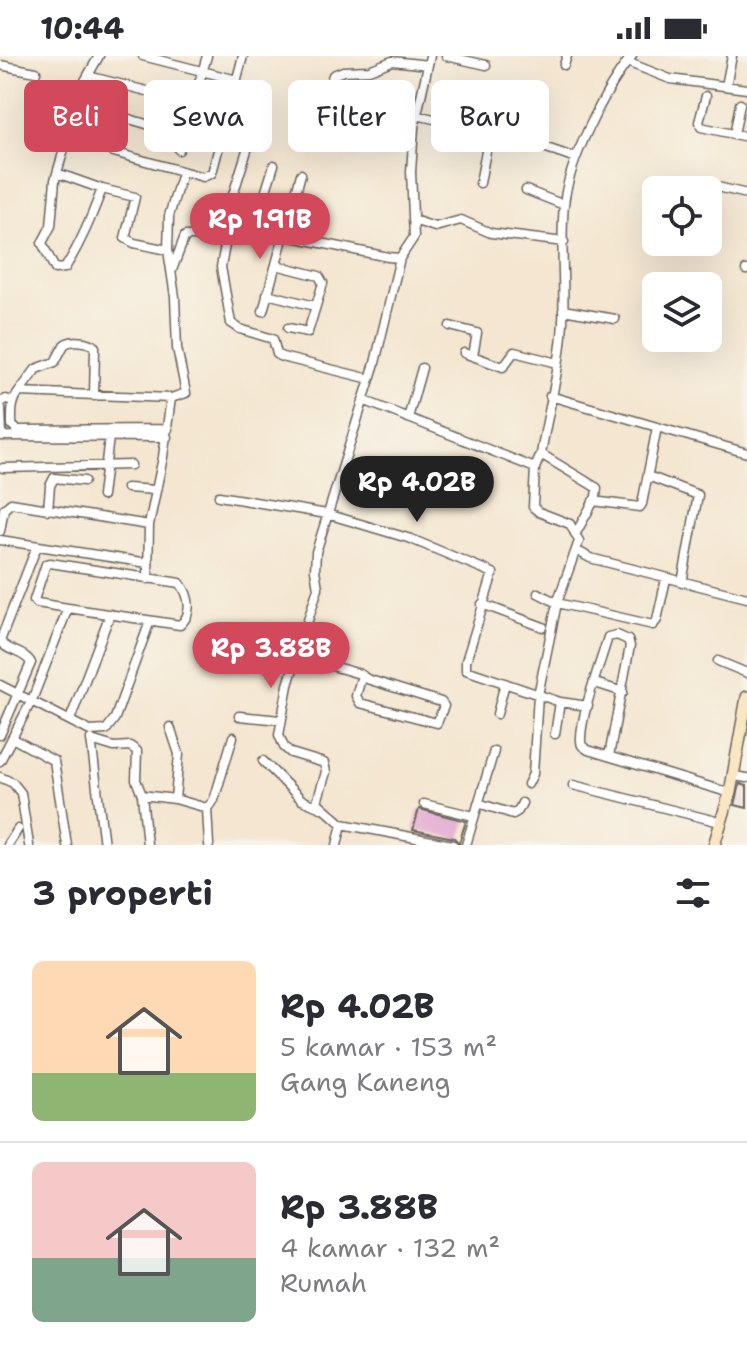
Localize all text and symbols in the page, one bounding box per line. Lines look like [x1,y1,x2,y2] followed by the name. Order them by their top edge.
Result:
[40,8,124,49] text: 10:44
[24,80,128,152] chip: Beli
[144,80,272,152] chip: Sewa
[288,80,415,152] chip: Filter
[431,80,549,152] chip: Baru
[642,176,722,352] map controls
[642,176,722,256] button: locate
[177,193,343,261] pin: Rp 1.91B
[208,201,312,236] text: Rp 1.91B
[642,272,722,352] button: layers
[334,456,500,524] pin: Rp 4.02B
[358,464,476,499] text: Rp 4.02B
[188,622,354,690] pin: Rp 3.88B
[211,630,331,665] text: Rp 3.88B
[32,870,213,916] text: 3 properti
[671,871,715,915] icon: filters
[280,983,435,1029] text: Rp 4.02B
[96,993,192,1089] icon: home
[280,1029,497,1064] text: 5 kamar · 153 m²
[280,1064,451,1099] text: Gang Kaneng
[280,1184,438,1230] text: Rp 3.88B
[96,1194,192,1290] icon: home
[280,1230,500,1265] text: 4 kamar · 132 m²
[280,1265,367,1300] text: Rumah

